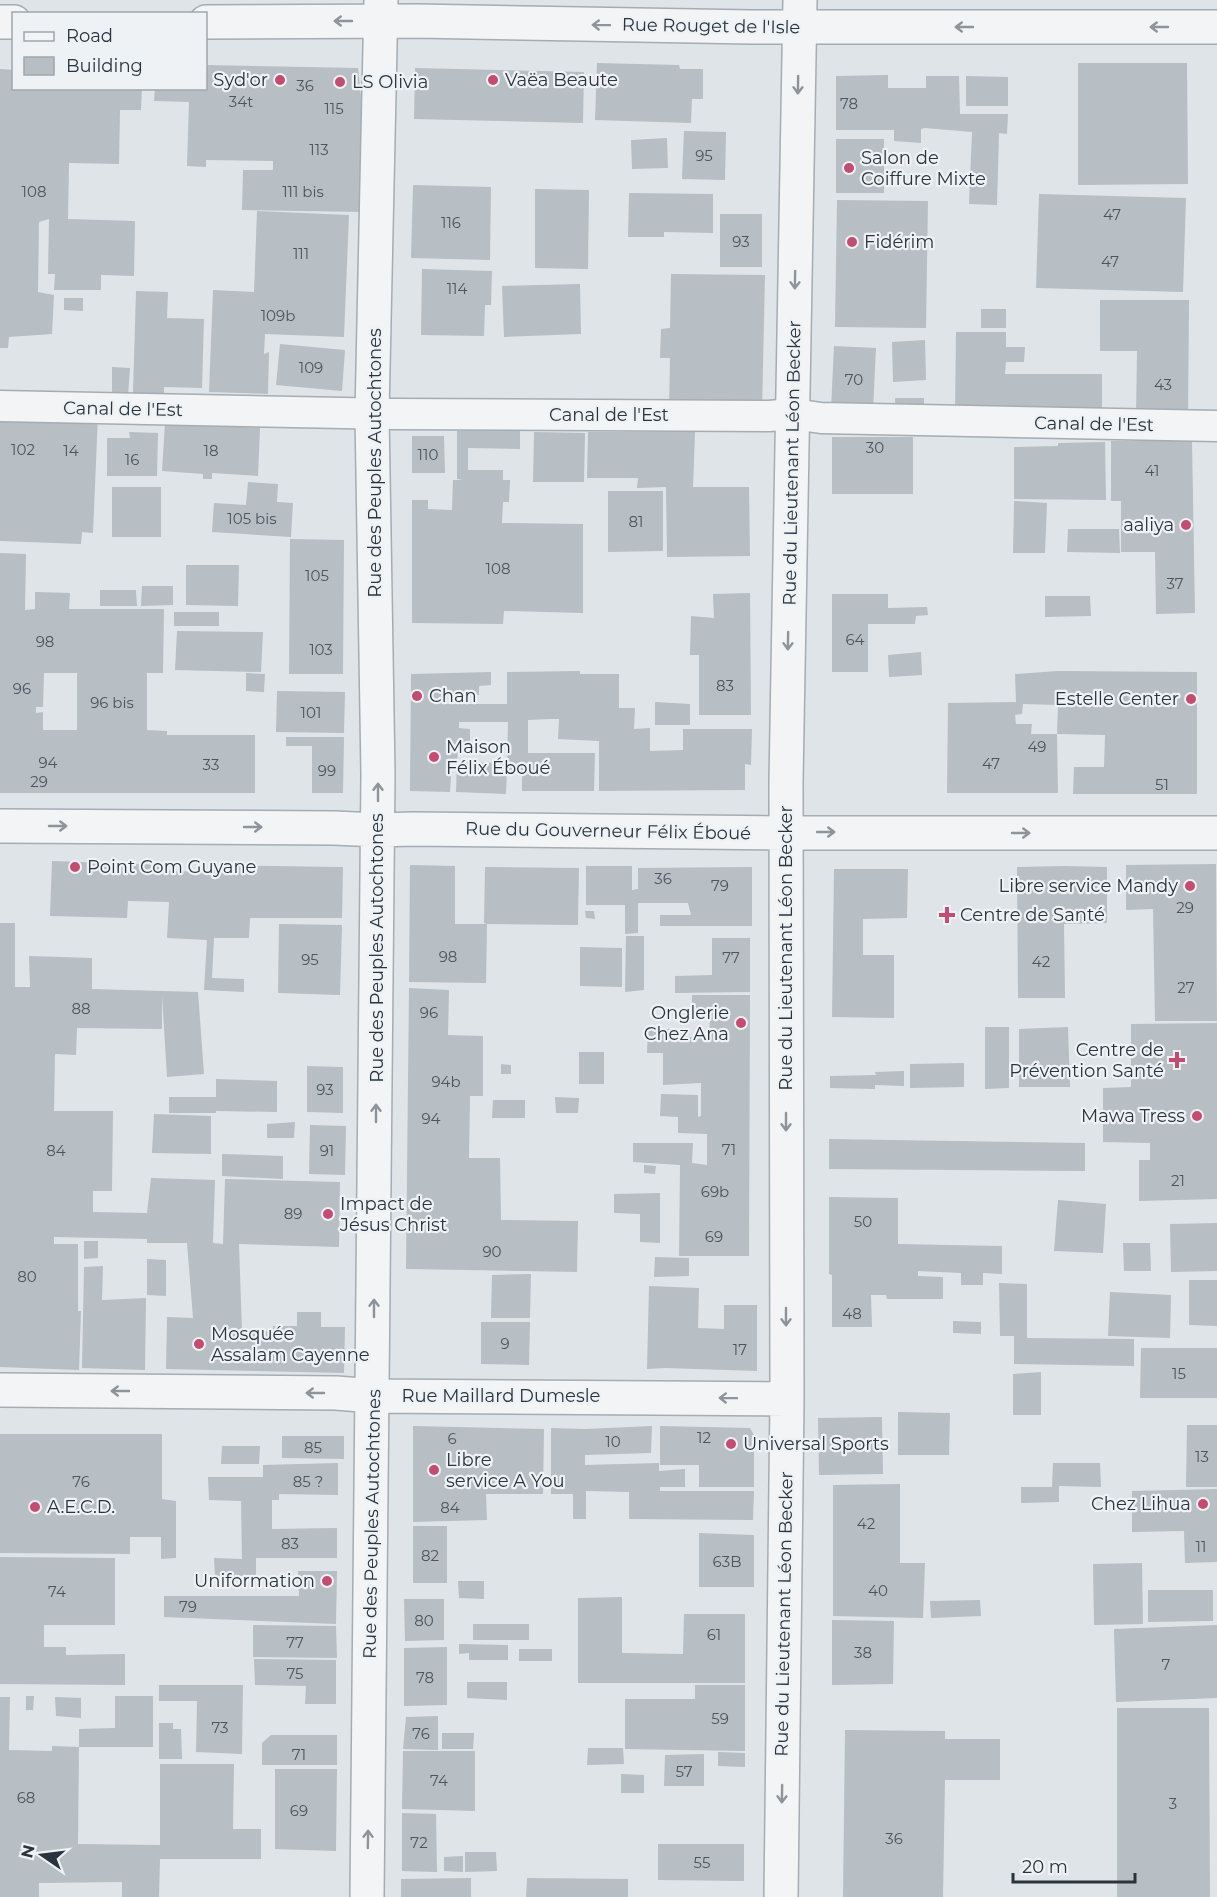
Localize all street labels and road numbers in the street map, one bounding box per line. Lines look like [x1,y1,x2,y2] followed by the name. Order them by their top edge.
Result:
[622,13,801,39] street label: Rue Rouget de l'Isle
[779,320,805,606] street label: Rue du Lieutenant Léon Becker
[364,328,386,598] street label: Rue des Peuples Autochtones
[63,397,183,421] street label: Canal de l'Est
[549,404,669,426] street label: Canal de l'Est
[1034,412,1154,436] street label: Canal de l'Est
[775,805,797,1091] street label: Rue du Lieutenant Léon Becker
[366,813,388,1083] street label: Rue des Peuples Autochtones
[465,818,751,844] street label: Rue du Gouverneur Félix Éboué
[402,1385,601,1407] street label: Rue Maillard Dumesle
[359,1389,385,1659] street label: Rue des Peuples Autochtones
[771,1471,797,1757] street label: Rue du Lieutenant Léon Becker

